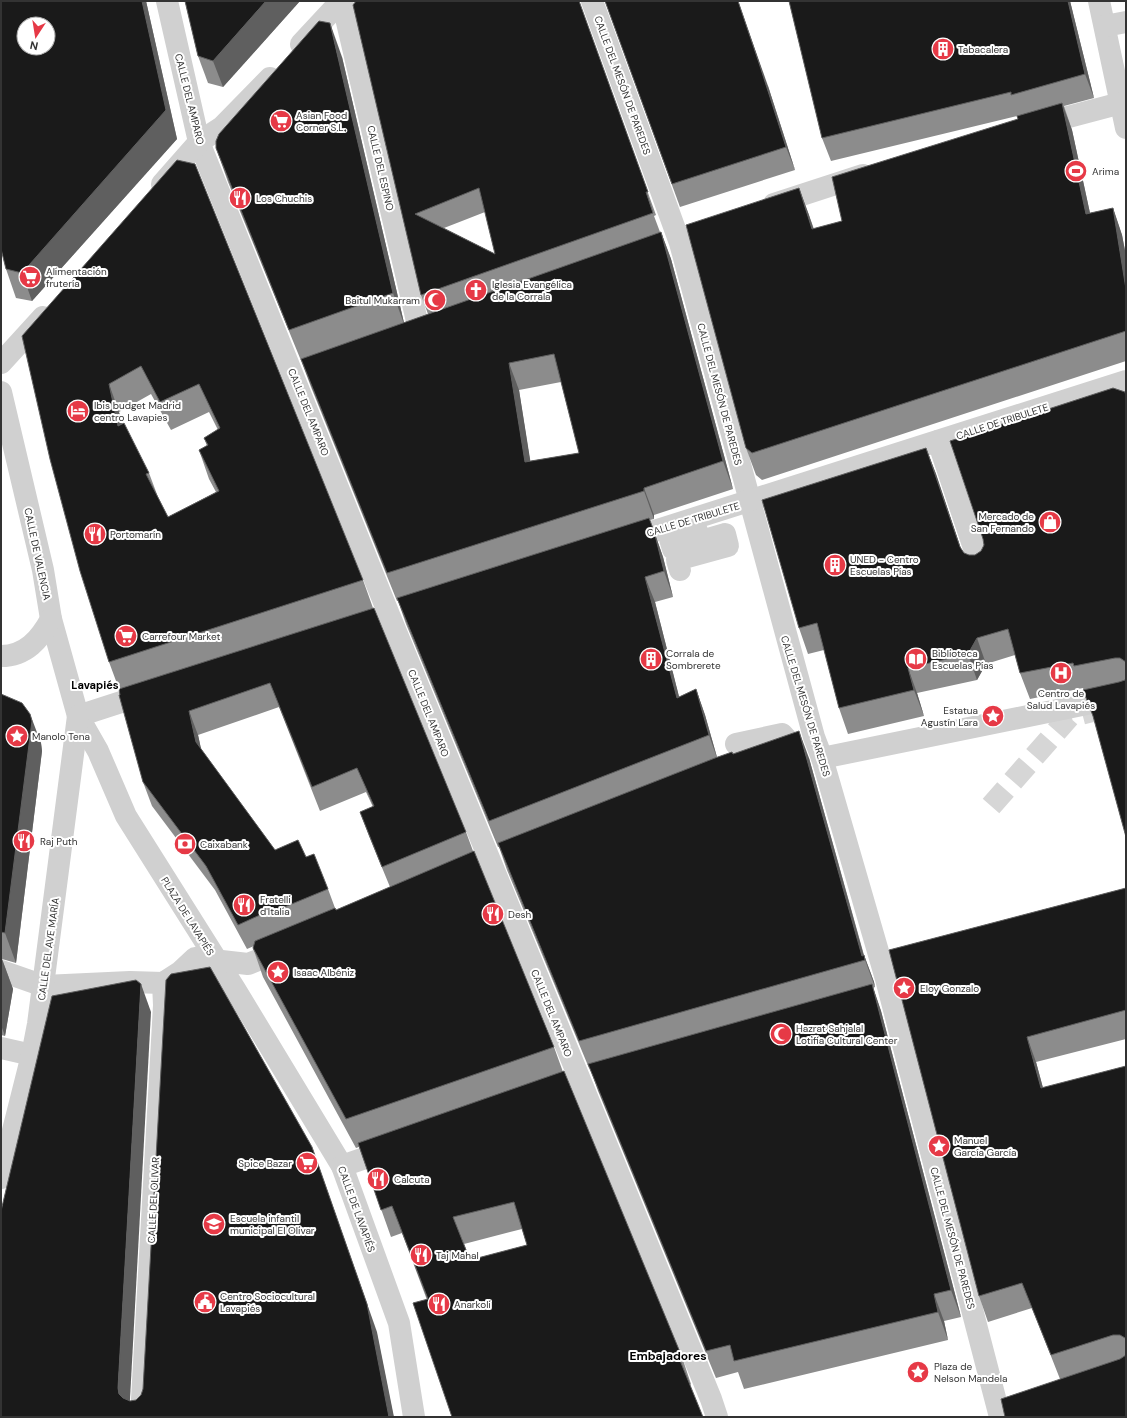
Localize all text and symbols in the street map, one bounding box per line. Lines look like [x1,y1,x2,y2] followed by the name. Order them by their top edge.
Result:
[591,14,654,157] street label: CALLE DEL MESÓN DE PAREDES
[16,16,56,56] north arrow
[930,36,956,62] building icon: Tabacalera
[29,38,39,53] text: N
[958,43,1008,56] place label: Tabacalera
[172,52,207,146] street label: CALLE DEL AMPARO
[268,108,294,134] supermarket icon: Asian Food Corner S.L.
[296,109,347,134] place label: Asian Food Corner S.L.
[364,124,397,212] street label: CALLE DEL ESPINO
[1063,158,1089,184] sports icon: Arima
[1092,165,1119,178] place label: Arima
[227,185,253,211] restaurant icon: Los Chuchis
[256,192,312,205] place label: Los Chuchis
[17,264,43,290] supermarket icon: Alimentación frutería
[46,265,107,290] place label: Alimentación frutería
[463,277,489,303] church icon: Iglesia Evangélica de la Corrala
[492,278,572,303] place label: Iglesia Evangélica de la Corrala
[422,287,448,313] mosque icon: Baitul Mukarram
[345,294,420,307] place label: Baitul Mukarram
[694,322,745,467] street label: CALLE DEL MESÓN DE PAREDES
[285,367,332,458] street label: CALLE DEL AMPARO
[65,398,91,424] hotel icon: Ibis budget Madrid centro Lavapies
[94,399,181,424] place label: Ibis budget Madrid centro Lavapies
[954,400,1050,443] street label: CALLE DE TRIBULETE
[645,499,741,540] street label: CALLE DE TRIBULETE
[21,507,54,602] street label: CALLE DE VALENCIA
[1037,509,1063,535] shop icon: Mercado de San Fernando
[971,510,1034,535] place label: Mercado de San Fernando
[82,521,108,547] restaurant icon: Portomarín
[110,528,161,541] place label: Portomarín
[822,552,848,578] building icon: UNED - Centro Escuelas Pías
[850,553,919,578] place label: UNED - Centro Escuelas Pías
[113,623,139,649] supermarket icon: Carrefour Market
[142,630,220,643] place label: Carrefour Market
[778,634,833,778] street label: CALLE DEL MESÓN DE PAREDES
[638,646,664,672] building icon: Corrala de Sombrerete
[903,646,929,672] library icon: Biblioteca Escuelas Pías
[666,647,721,672] place label: Corrala de Sombrerete
[932,647,994,672] place label: Biblioteca Escuelas Pías
[1048,660,1074,686] hospital icon: Centro de Salud Lavapiés
[405,668,452,759] street label: CALLE DEL AMPARO
[71,678,119,692] district label: Lavapiés
[1027,687,1095,712] place label: Centro de Salud Lavapiés
[980,703,1006,729] place icon: Estatua Agustín Lara
[921,704,978,729] place label: Estatua Agustín Lara
[4,723,30,749] place icon: Manolo Tena
[32,730,90,743] place label: Manolo Tena
[11,828,37,854] restaurant icon: Raj Puth
[172,831,198,857] bank icon: Caixabank
[40,835,78,848] place label: Raj Puth
[200,838,248,851] place label: Caixabank
[158,874,217,958] street label: PLAZA DE LAVAPIÉS
[231,892,257,918] restaurant icon: Fratelli d'Italia
[260,893,291,918] place label: Fratelli d'Italia
[35,897,62,1001] street label: CALLE DEL AVE MARÍA
[480,901,506,927] restaurant icon: Desh
[508,908,532,921] place label: Desh
[265,959,291,985] place icon: Isaac Albéniz
[294,966,355,979] place label: Isaac Albéniz
[528,968,575,1059] street label: CALLE DEL AMPARO
[891,975,917,1001] place icon: Eloy Gonzalo
[920,982,979,995] place label: Eloy Gonzalo
[768,1021,794,1047] mosque icon: Hazrat Sahjalal Lotifia Cultural Center
[796,1022,898,1047] place label: Hazrat Sahjalal Lotifia Cultural Center
[926,1133,952,1159] place icon: Manuel García García
[954,1134,1017,1159] place label: Manuel García García
[294,1150,320,1176] supermarket icon: Spice Bazar
[145,1156,162,1244] street label: CALLE DEL OLIVAR
[238,1157,292,1170] place label: Spice Bazar
[335,1164,378,1254] street label: CALLE DE LAVAPIÉS
[365,1166,391,1192] restaurant icon: Calcuta
[927,1166,978,1311] street label: CALLE DEL MESÓN DE PAREDES
[394,1173,430,1186] place label: Calcuta
[201,1211,227,1237] school or university icon: Escuela infantil municipal El Olivar
[230,1212,315,1237] place label: Escuela infantil municipal El Olivar
[408,1242,434,1268] restaurant icon: Taj Mahal
[436,1249,479,1262] place label: Taj Mahal
[192,1289,218,1315] public building icon: Centro Sociocultural Lavapiés
[220,1290,315,1315] place label: Centro Sociocultural Lavapiés
[426,1291,452,1317] restaurant icon: Anarkoli
[454,1298,491,1311] place label: Anarkoli
[629,1348,707,1364] district label: Embajadores
[905,1359,931,1385] place icon: Plaza de Nelson Mandela
[934,1360,1007,1385] place label: Plaza de Nelson Mandela

